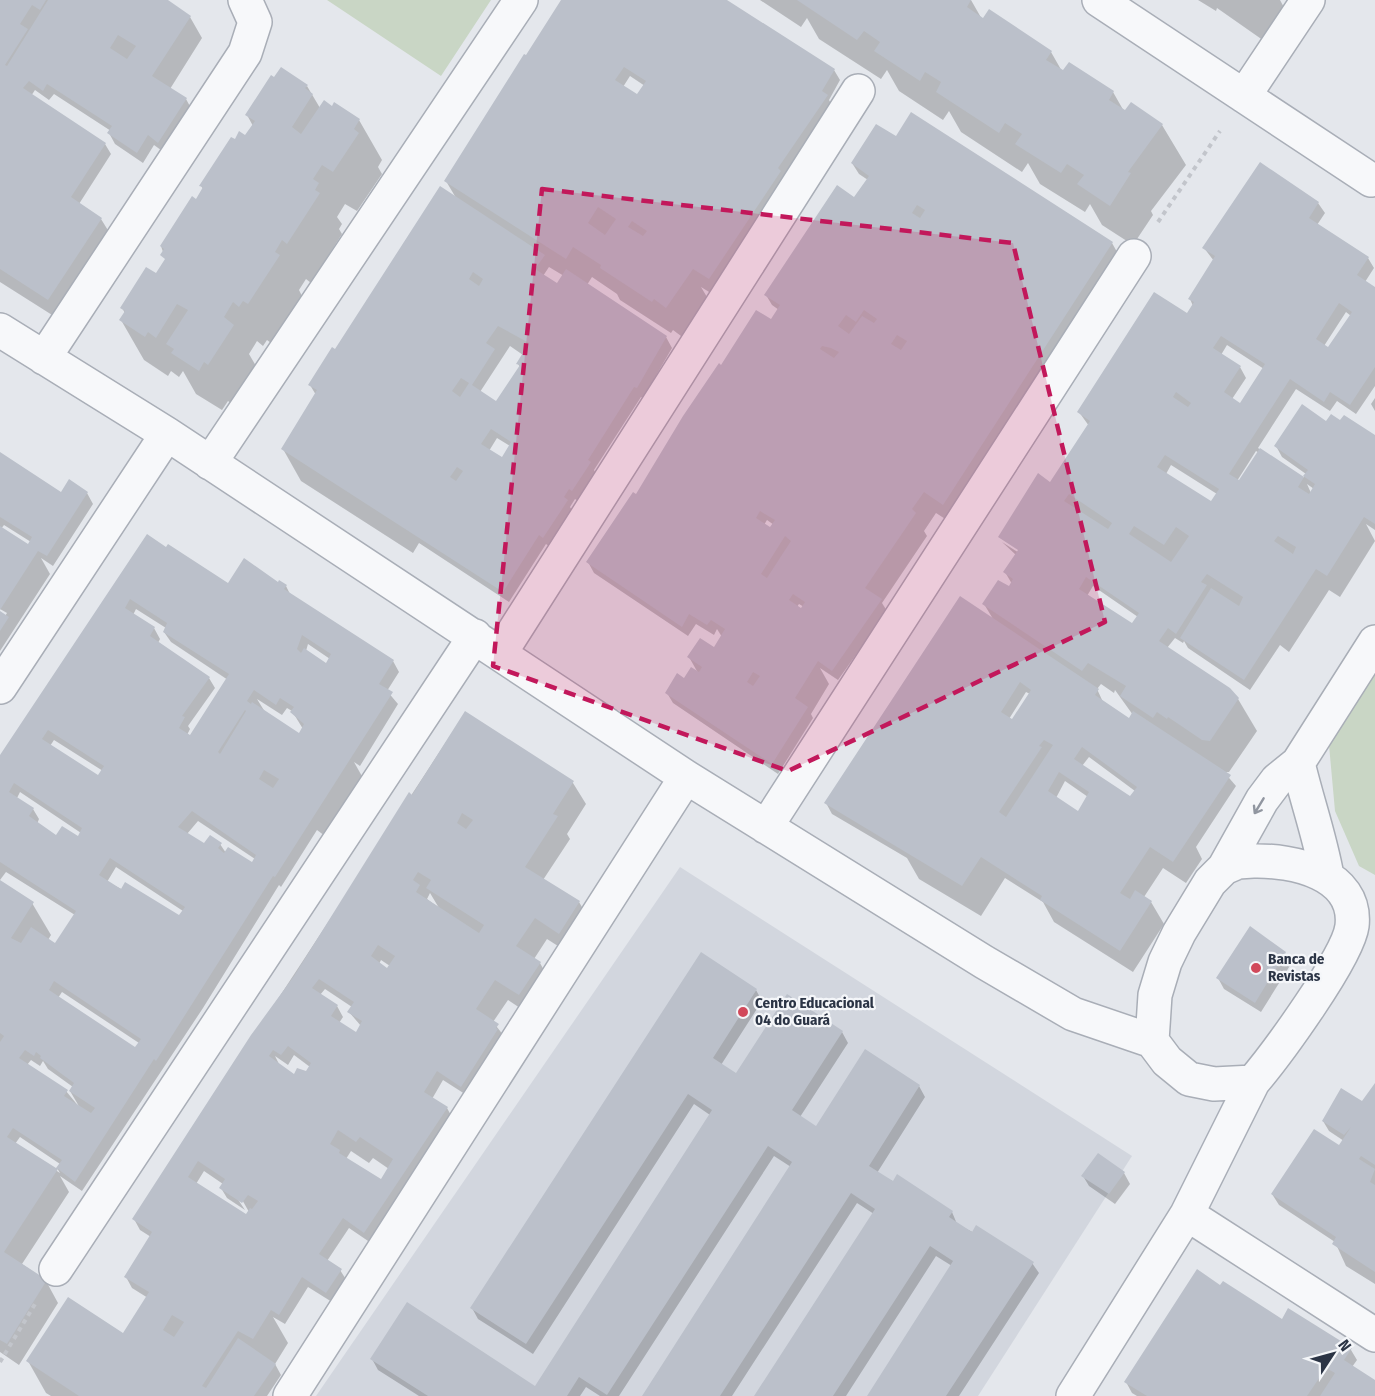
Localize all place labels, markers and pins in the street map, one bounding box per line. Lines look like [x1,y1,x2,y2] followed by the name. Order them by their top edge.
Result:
[1268,950,1325,985] place label: Banca de Revistas
[1249,961,1263,975] marker: Banca de Revistas
[755,994,875,1029] place label: Centro Educacional 04 do Guará
[736,1005,750,1019] marker: Centro Educacional 04 do Guará

